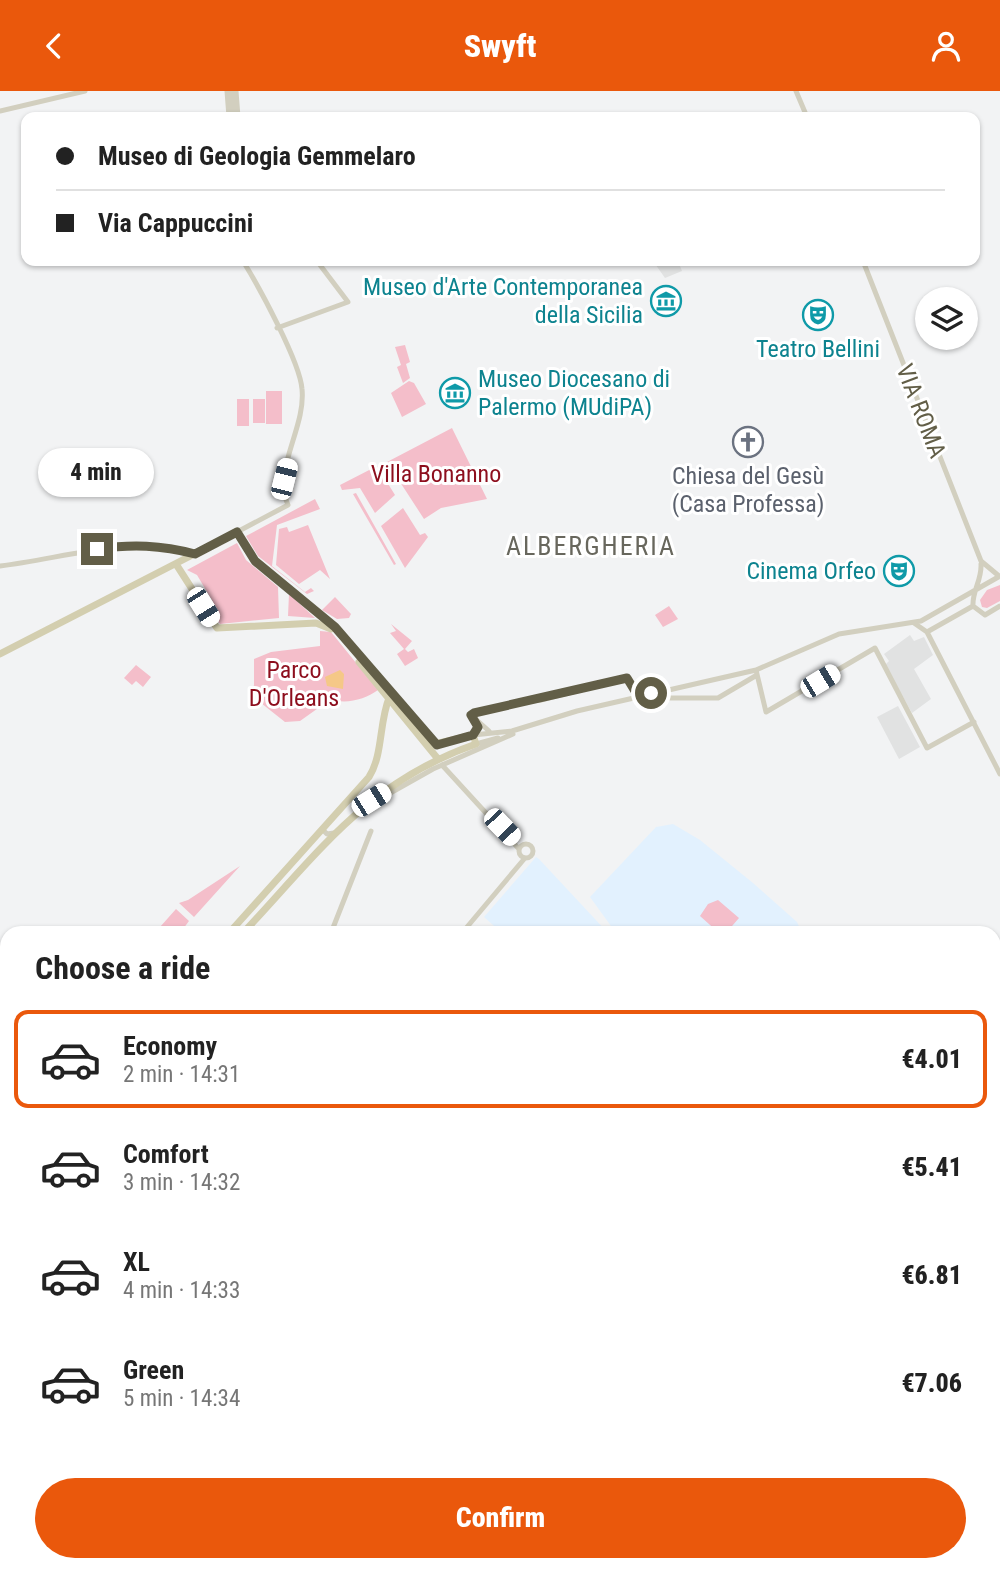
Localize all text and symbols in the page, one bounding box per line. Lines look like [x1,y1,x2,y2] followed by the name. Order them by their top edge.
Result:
[35,27,73,65] icon: back
[464,27,536,65] text: Swyft
[927,27,965,65] icon: person
[98,141,416,171] text: Museo di Geologia Gemmelaro
[98,208,253,238] text: Via Cappuccini
[363,273,643,329] place label: Museo d'Arte Contemporanea della Sicilia
[649,284,683,318] museum icon: Museo d'Arte Contemporanea della Sicilia
[915,287,978,350] map controls
[915,287,978,350] button: layers
[801,298,835,332] theatre icon: Teatro Bellini
[756,335,880,363] place label: Teatro Bellini
[890,360,952,462] street label: VIA ROMA
[478,365,670,421] place label: Museo Diocesano di Palermo (MUdiPA)
[438,376,472,410] museum icon: Museo Diocesano di Palermo (MUdiPA)
[731,425,765,459] church icon: Chiesa del Gesù (Casa Professa)
[39,447,155,497] callout: 4 min
[269,456,300,502] car
[70,459,122,486] text: 4 min
[371,460,501,488] park label: Villa Bonanno
[672,462,824,518] place label: Chiesa del Gesù (Casa Professa)
[506,531,676,561] district label: ALBERGHERIA
[81,533,113,565] route end
[882,554,916,588] theatre icon: Cinema Orfeo
[746,557,876,585] place label: Cinema Orfeo
[183,584,224,630] car
[249,656,339,712] park label: Parco D'Orleans
[797,661,844,701] car
[635,677,667,709] route start
[348,780,395,820] car
[480,805,525,849] car
[35,949,210,987] text: Choose a ride
[39,1028,102,1091] icon: car
[123,1031,217,1061] text: Economy
[901,1044,962,1074] text: €4.01
[123,1061,240,1088] text: 2 min · 14:31
[39,1136,102,1199] icon: car
[123,1139,209,1169] text: Comfort
[901,1152,962,1182] text: €5.41
[123,1169,240,1196] text: 3 min · 14:32
[39,1244,102,1307] icon: car
[123,1247,150,1277] text: XL
[901,1260,962,1290] text: €6.81
[123,1277,240,1304] text: 4 min · 14:33
[39,1352,102,1415] icon: car
[123,1355,184,1385] text: Green
[901,1368,962,1398] text: €7.06
[123,1385,240,1412] text: 5 min · 14:34
[35,1478,966,1558] button: Confirm

